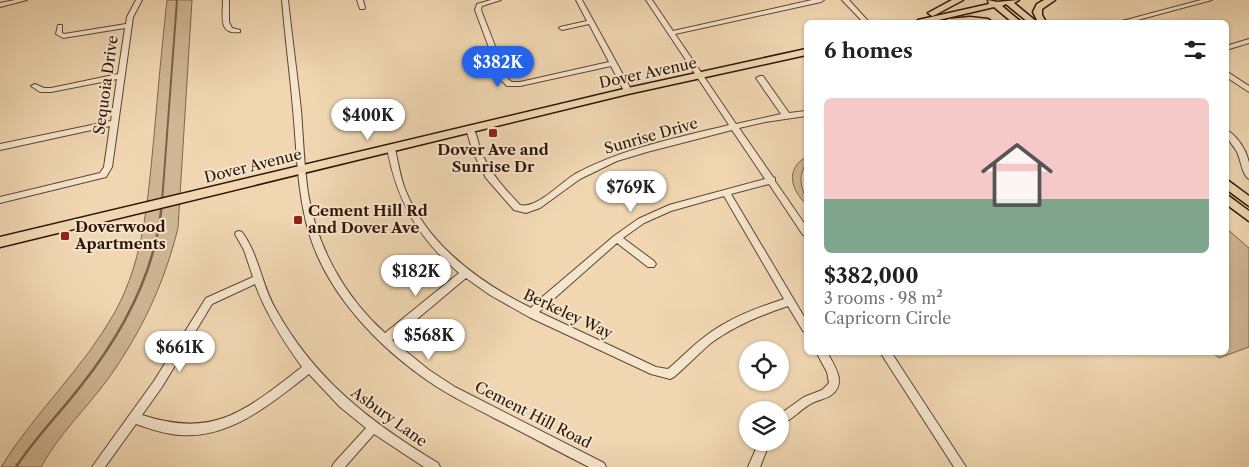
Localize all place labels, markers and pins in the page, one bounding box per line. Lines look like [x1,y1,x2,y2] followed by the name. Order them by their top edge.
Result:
[463,46,533,88] pin: $382K
[333,98,403,141] pin: $400K
[487,127,499,139] marker: Dover Ave and Sunrise Dr
[437,140,549,176] place label: Dover Ave and Sunrise Dr
[596,170,666,213] pin: $769K
[308,201,428,237] place label: Cement Hill Rd and Dover Ave
[292,214,304,226] marker: Cement Hill Rd and Dover Ave
[74,217,166,253] place label: Doverwood Apartments
[59,230,71,242] marker: Doverwood Apartments
[381,254,451,297] pin: $182K
[394,318,464,361] pin: $568K
[145,330,215,373] pin: $661K

